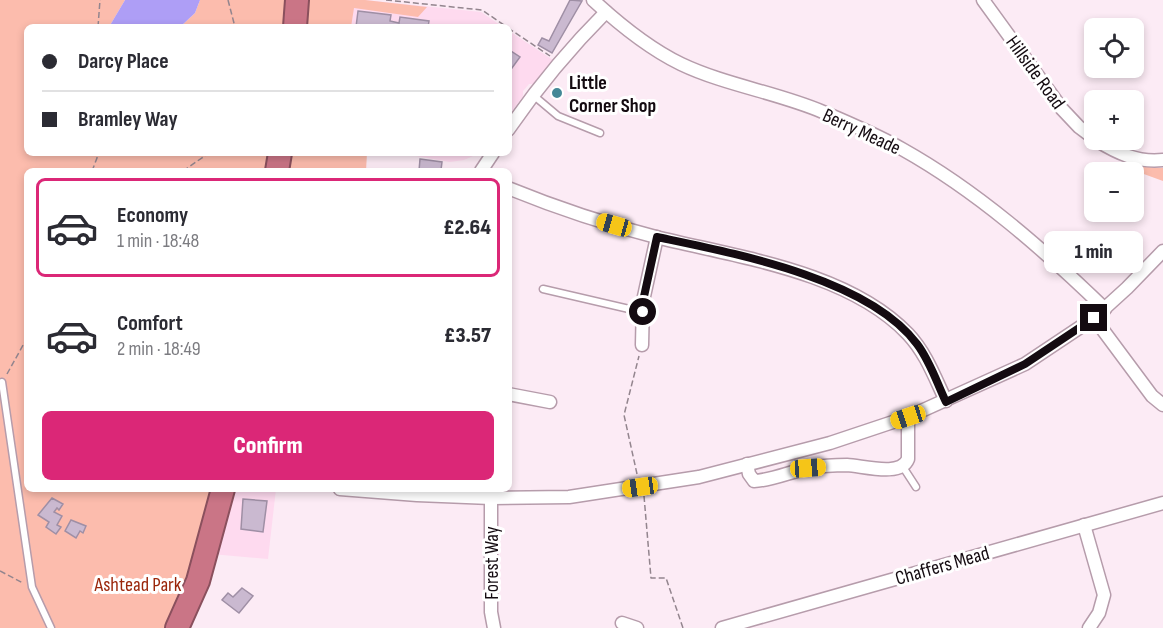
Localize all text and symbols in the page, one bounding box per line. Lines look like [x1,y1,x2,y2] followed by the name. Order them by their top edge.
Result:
[1084,18,1144,222] map controls
[1084,18,1144,78] button: locate
[1000,31,1070,114] street label: Hillside Road
[78,48,169,75] text: Darcy Place
[569,71,656,118] place label: Little Corner Shop
[550,86,564,100] marker: Little Corner Shop
[1084,90,1144,150] button: +
[819,103,904,160] street label: Berry Meade
[78,106,178,133] text: Bramley Way
[1084,162,1144,222] button: −
[45,201,99,255] icon: car
[117,202,188,229] text: Economy
[594,211,634,239] car
[443,214,491,241] text: £2.64
[117,229,199,253] text: 1 min · 18:48
[1044,231,1144,273] callout: 1 min
[1074,240,1113,264] text: 1 min
[629,298,656,325] route start
[1080,304,1107,331] route end
[45,309,99,363] icon: car
[117,310,183,337] text: Comfort
[444,322,491,349] text: £3.57
[117,337,201,361] text: 2 min · 18:49
[888,403,928,431] car
[42,411,494,480] button: Confirm
[789,458,827,478] car
[621,476,659,498] car
[480,526,504,600] street label: Forest Way
[892,541,992,591] street label: Chaffers Mead
[94,573,182,597] park label: Ashtead Park

